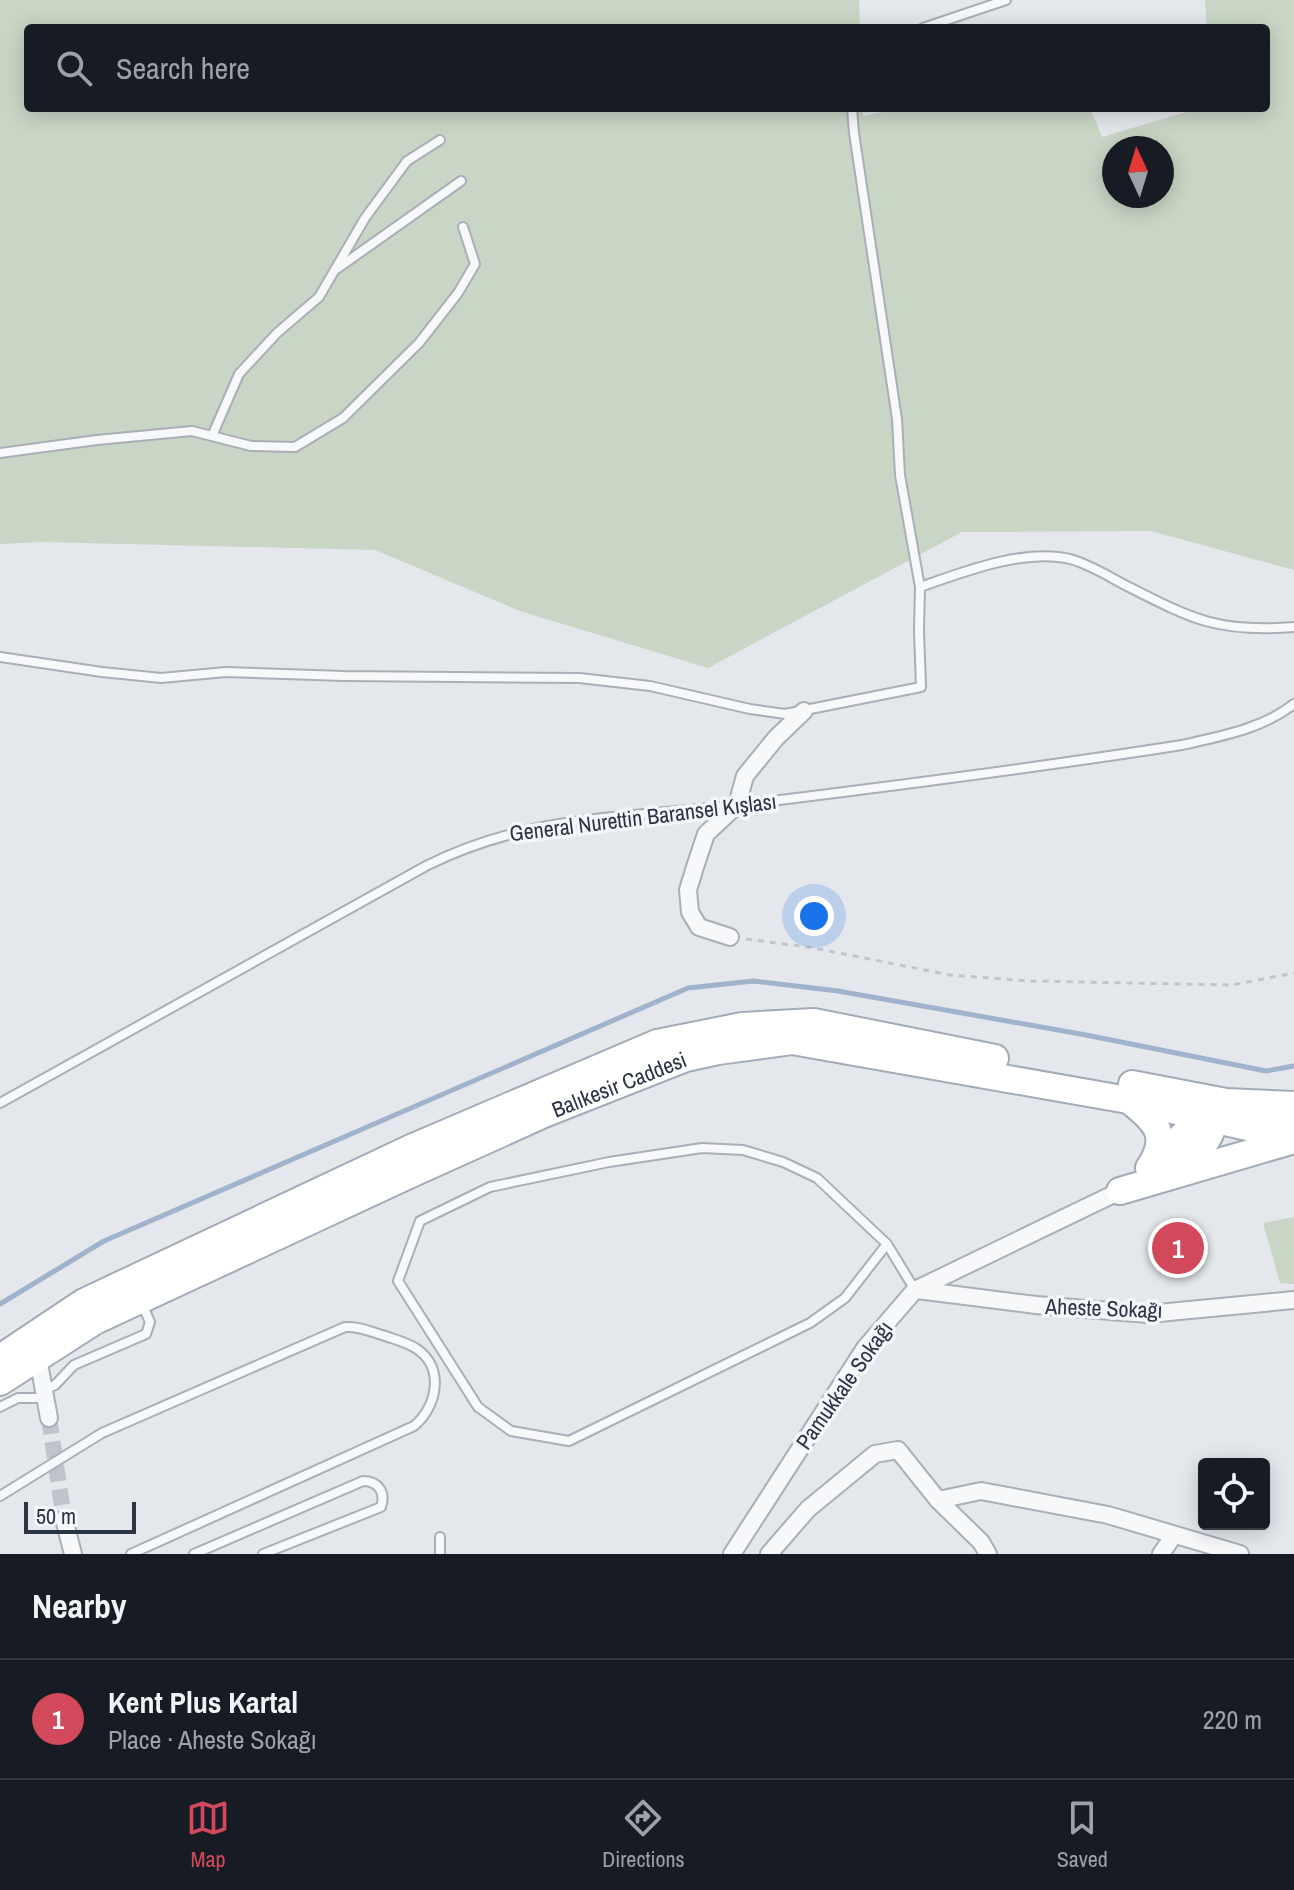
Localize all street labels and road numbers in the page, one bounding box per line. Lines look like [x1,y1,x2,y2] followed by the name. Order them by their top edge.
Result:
[508,786,778,848] street label: General Nurettin Baransel Kışlası
[547,1044,691,1125] street label: Balıkesir Caddesi
[1044,1291,1163,1325] street label: Aheste Sokağı
[789,1315,899,1455] street label: Pamukkale Sokağı

